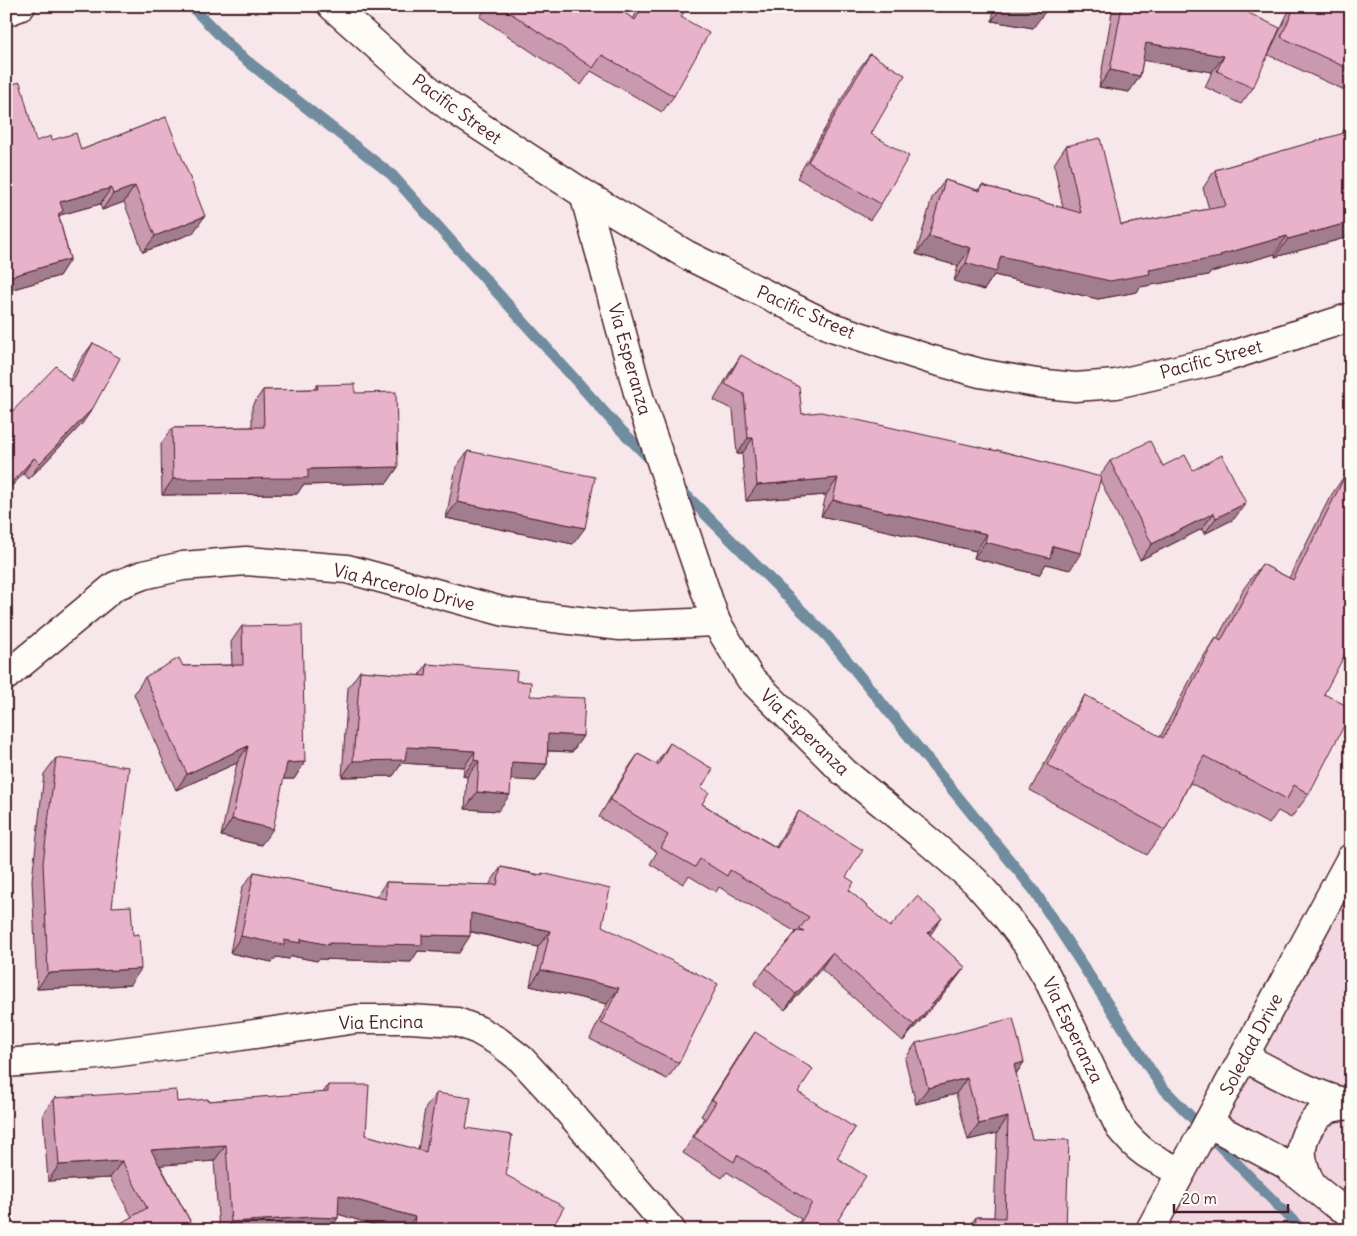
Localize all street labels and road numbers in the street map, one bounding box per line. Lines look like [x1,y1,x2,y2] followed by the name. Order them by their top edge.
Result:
[408,69,506,149] street label: Pacific Street
[753,280,859,344] street label: Pacific Street
[603,300,657,418] street label: Via Esperanza
[1157,334,1265,384] street label: Pacific Street
[331,558,477,616] street label: Via Arcerolo Drive
[756,684,854,780] street label: Via Esperanza
[1037,973,1109,1087] street label: Via Esperanza
[1215,989,1287,1099] street label: Soledad Drive
[338,1010,424,1034] street label: Via Encina

